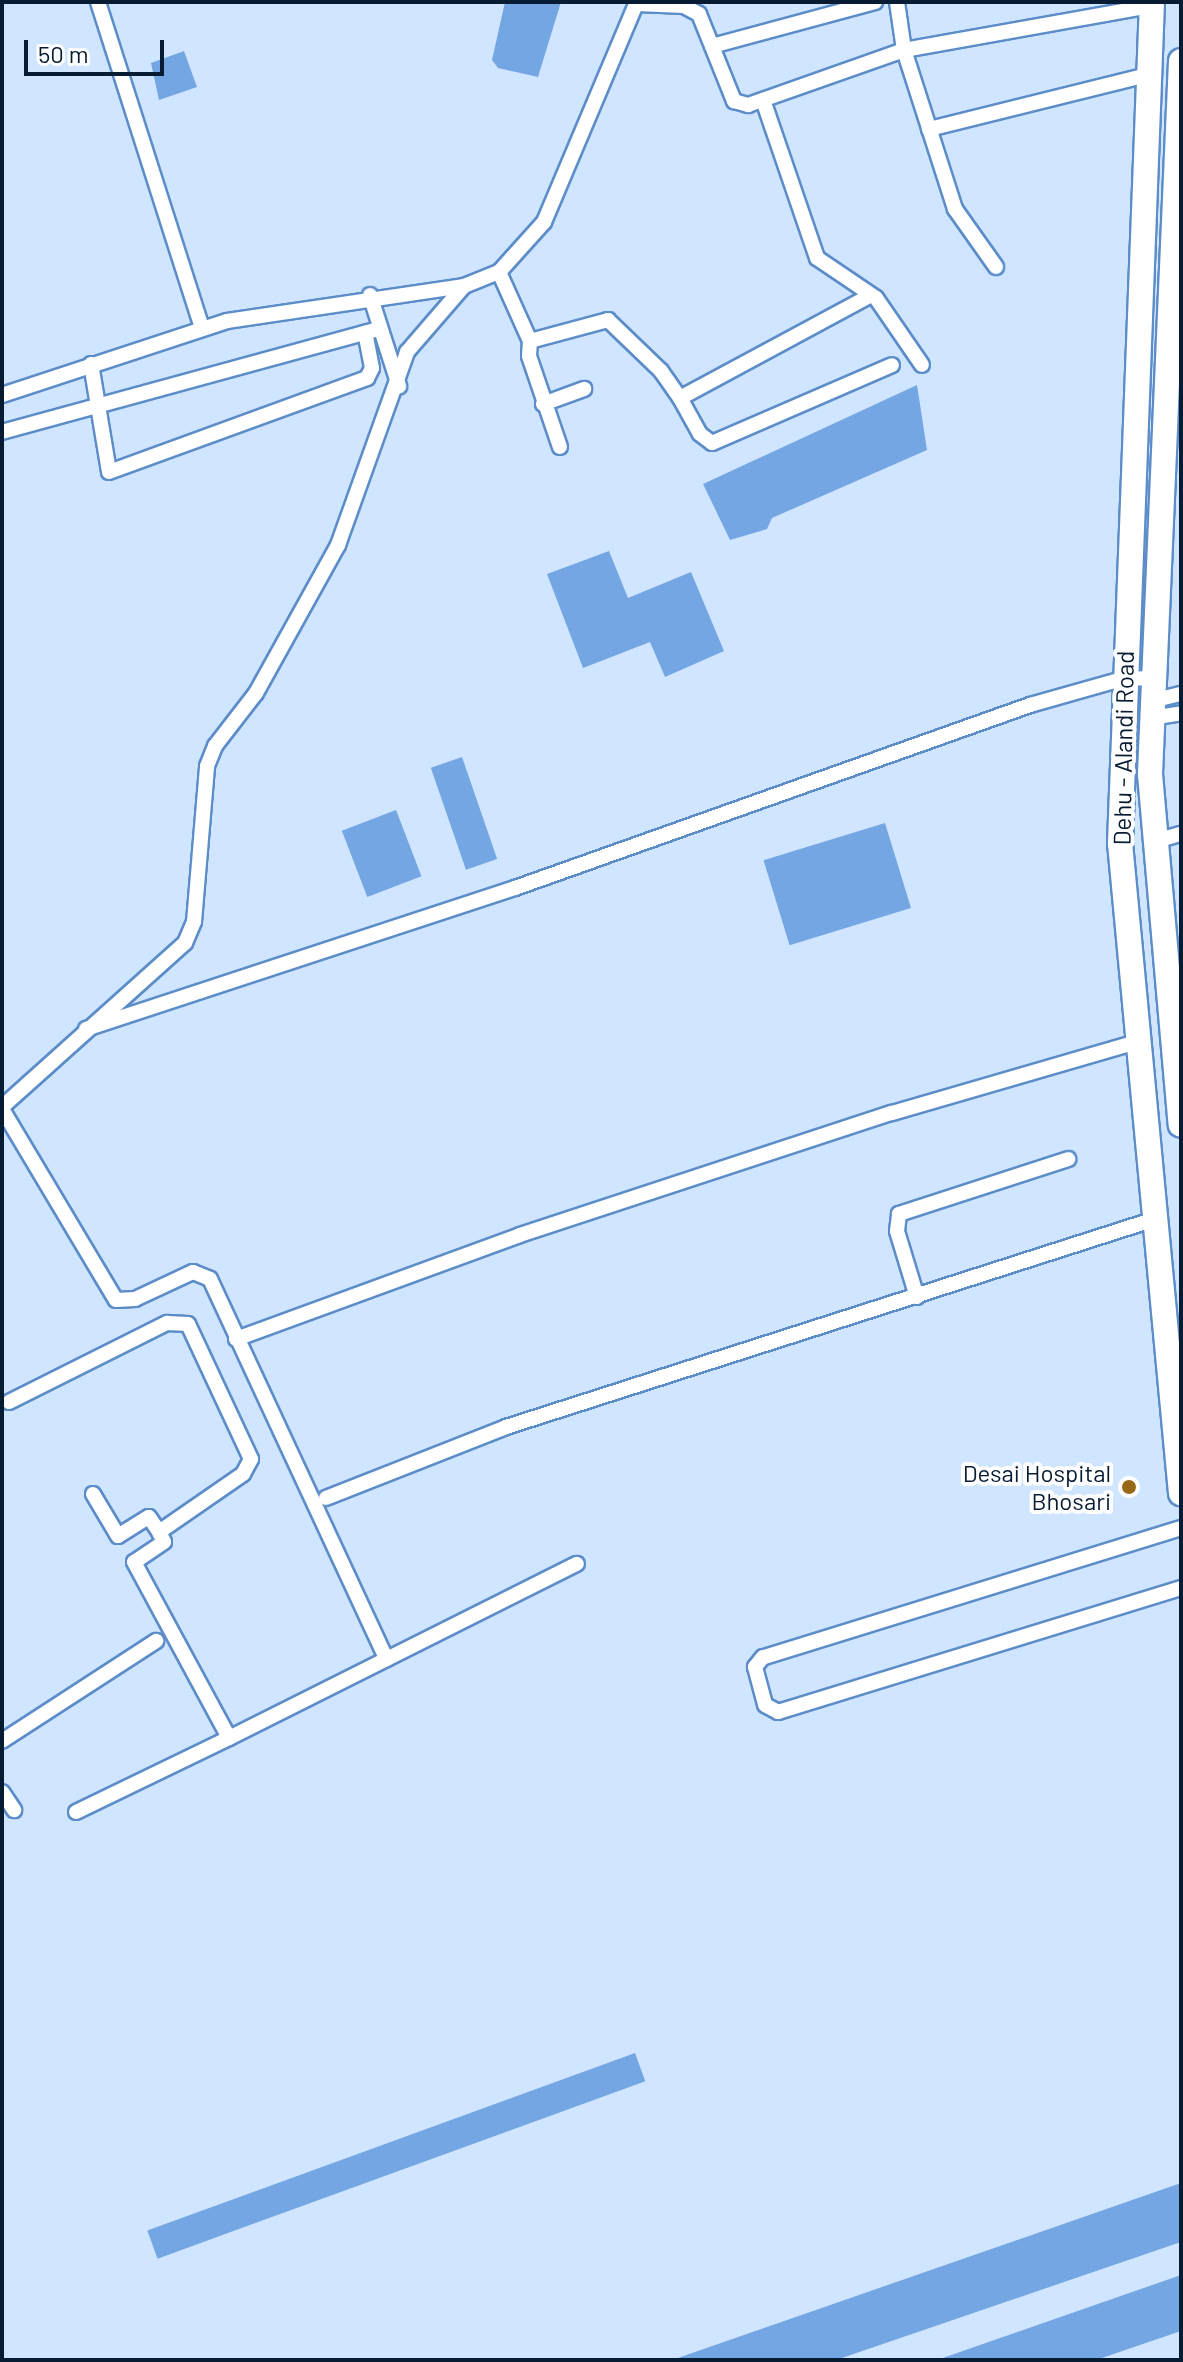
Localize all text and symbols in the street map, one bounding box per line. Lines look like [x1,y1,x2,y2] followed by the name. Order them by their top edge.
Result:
[28,24,168,74] scale bar
[38,39,89,68] text: 50 m
[1107,650,1139,846] street label: Dehu - Alandi Road
[963,1459,1111,1515] place label: Desai Hospital Bhosari
[1118,1476,1140,1498] marker: Desai Hospital Bhosari

